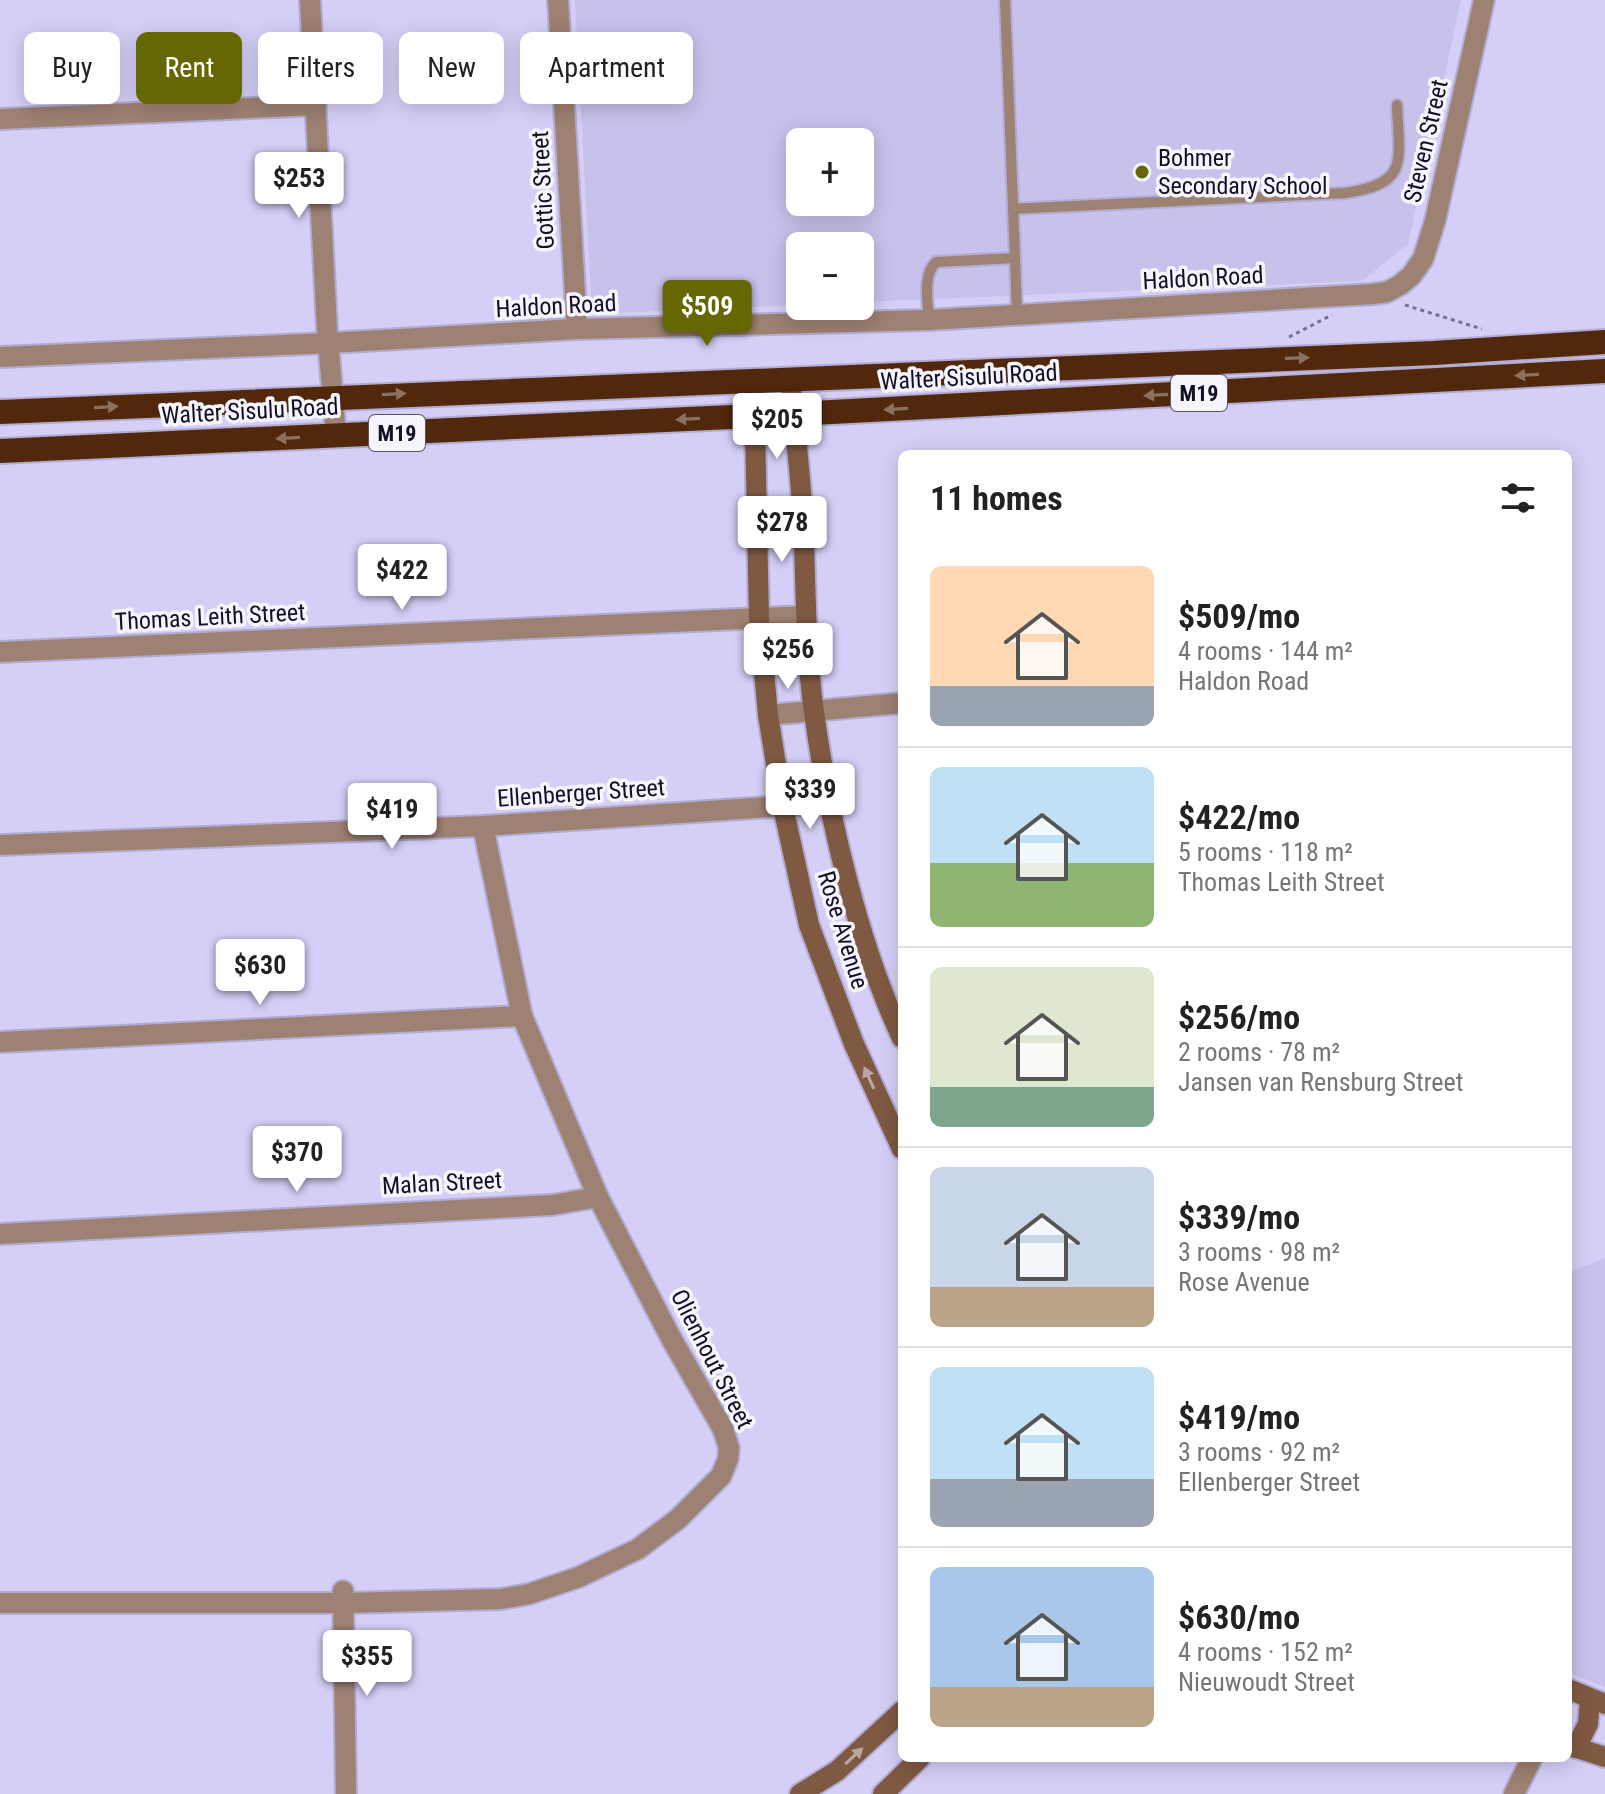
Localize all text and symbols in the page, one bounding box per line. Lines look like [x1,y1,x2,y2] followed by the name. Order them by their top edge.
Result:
[24,32,120,104] chip: Buy
[136,32,242,104] chip: Rent
[258,32,383,104] chip: Filters
[399,32,504,104] chip: New
[520,32,693,104] chip: Apartment
[1398,77,1454,205] street label: Steven Street
[786,128,874,320] map controls
[786,128,874,216] button: +
[526,130,560,250] street label: Gottic Street
[1158,144,1328,200] place label: Bohmer Secondary School
[252,152,346,220] pin: $253
[273,163,325,193] text: $253
[1133,163,1151,181] marker: Bohmer Secondary School
[786,232,874,320] button: −
[1142,261,1264,295] street label: Haldon Road
[660,280,754,348] pin: $509
[495,289,617,323] street label: Haldon Road
[681,291,733,321] text: $509
[1285,352,1310,365] one-way arrow
[880,358,1058,396] street label: Walter Sisulu Road
[1514,369,1539,382] one-way arrow
[1171,375,1227,411] road number: M19
[382,388,407,401] one-way arrow
[1143,389,1168,402] one-way arrow
[161,392,339,430] street label: Walter Sisulu Road
[730,393,824,461] pin: $205
[94,401,119,414] one-way arrow
[883,402,908,415] one-way arrow
[751,404,803,434] text: $205
[675,412,700,425] one-way arrow
[369,415,425,451] road number: M19
[275,431,300,444] one-way arrow
[1496,476,1540,520] icon: filters
[930,478,1063,518] text: 11 homes
[735,496,829,564] pin: $278
[756,507,808,537] text: $278
[355,544,449,612] pin: $422
[376,555,428,585] text: $422
[1178,596,1300,636] text: $509/mo
[114,598,306,636] street label: Thomas Leith Street
[994,598,1090,694] icon: home
[741,623,835,691] pin: $256
[762,634,814,664] text: $256
[1178,636,1353,666] text: 4 rooms · 144 m²
[1178,666,1309,696] text: Haldon Road
[763,763,857,831] pin: $339
[496,773,666,813] street label: Ellenberger Street
[784,774,836,804] text: $339
[345,783,439,851] pin: $419
[366,794,418,824] text: $419
[1178,797,1300,837] text: $422/mo
[994,799,1090,895] icon: home
[1178,837,1353,867] text: 5 rooms · 118 m²
[1178,867,1385,897] text: Thomas Leith Street
[812,868,874,992] street label: Rose Avenue
[213,939,307,1007] pin: $630
[234,950,286,980] text: $630
[1178,997,1300,1037] text: $256/mo
[994,999,1090,1095] icon: home
[1178,1037,1340,1067] text: 2 rooms · 78 m²
[862,1066,876,1090] one-way arrow
[1178,1067,1463,1097] text: Jansen van Rensburg Street
[250,1126,344,1194] pin: $370
[271,1137,323,1167] text: $370
[381,1166,503,1200] street label: Malan Street
[1178,1197,1300,1237] text: $339/mo
[994,1199,1090,1295] icon: home
[1178,1237,1340,1267] text: 3 rooms · 98 m²
[1178,1267,1310,1297] text: Rose Avenue
[665,1285,759,1433] street label: Olienhout Street
[1178,1397,1300,1437] text: $419/mo
[994,1399,1090,1495] icon: home
[1178,1437,1340,1467] text: 3 rooms · 92 m²
[1178,1467,1360,1497] text: Ellenberger Street
[1178,1597,1300,1637] text: $630/mo
[994,1599,1090,1695] icon: home
[320,1630,414,1698] pin: $355
[1178,1637,1353,1667] text: 4 rooms · 152 m²
[341,1641,393,1671] text: $355
[1178,1667,1355,1697] text: Nieuwoudt Street
[844,1747,863,1766] one-way arrow

